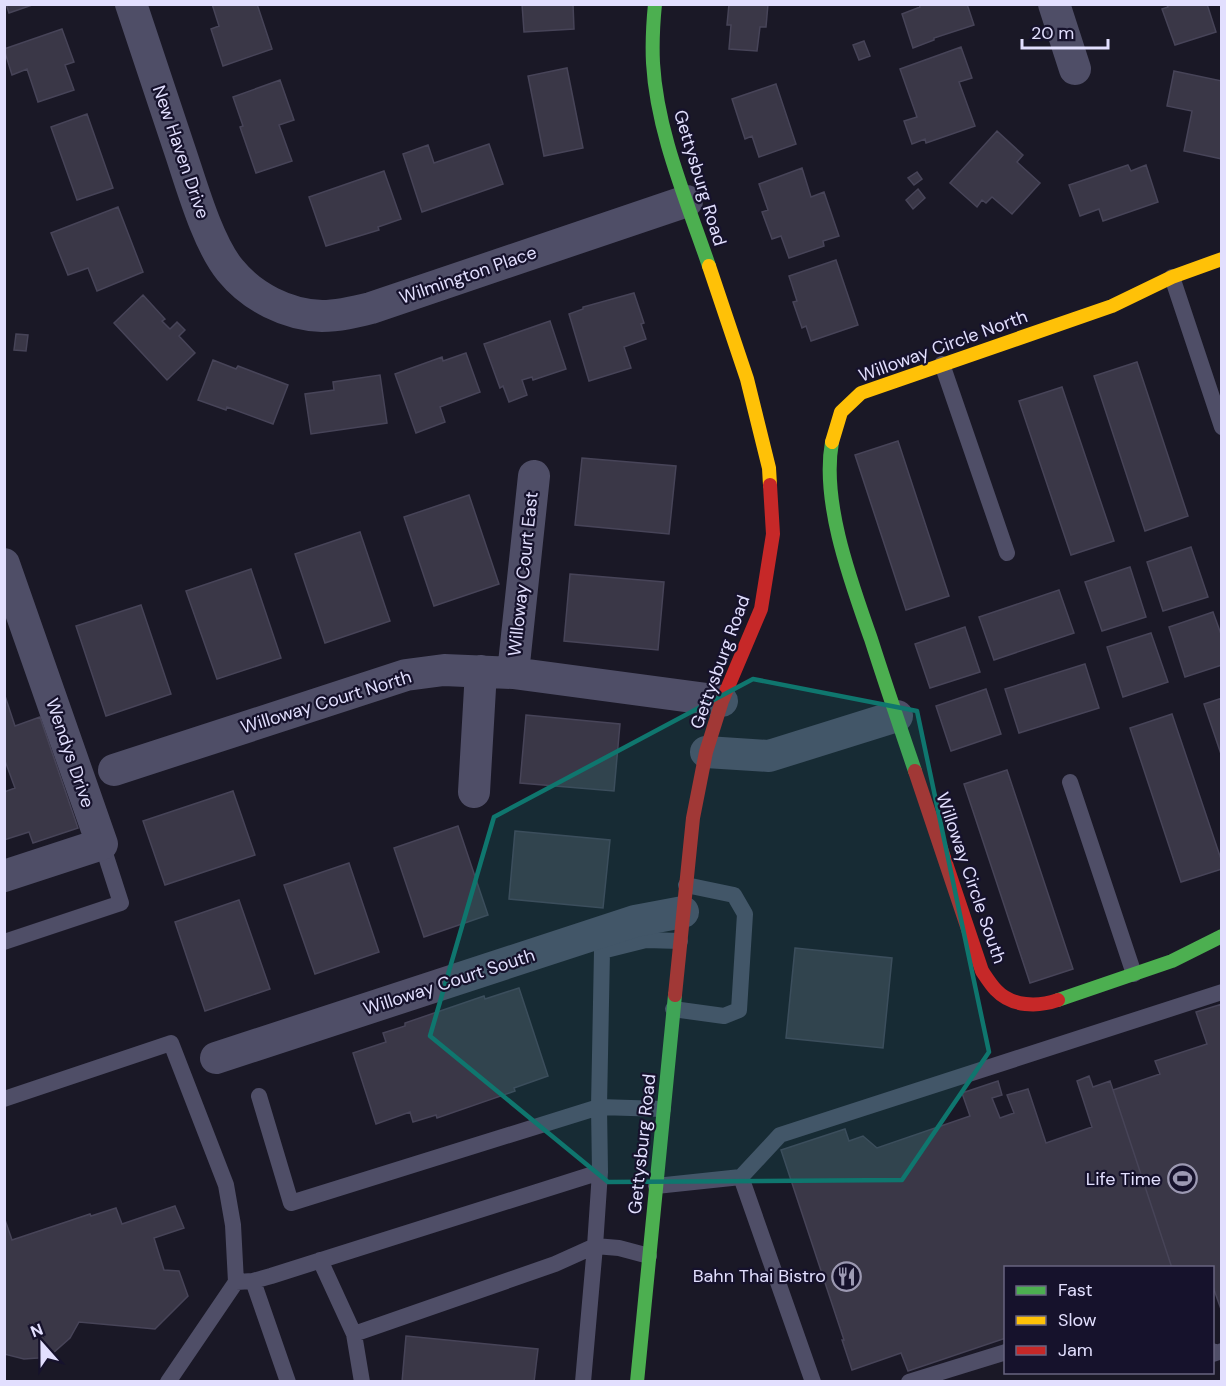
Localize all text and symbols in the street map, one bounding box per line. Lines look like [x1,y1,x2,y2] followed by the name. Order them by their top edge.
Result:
[1022,12,1108,50] scale bar
[1031,21,1074,45] text: 20 m
[147,82,215,222] street label: New Haven Drive
[668,107,732,249] street label: Gettysburg Road
[396,240,540,310] street label: Wilmington Place
[855,304,1031,388] street label: Willoway Circle North
[502,490,544,658] street label: Willoway Court East
[685,592,755,732] street label: Gettysburg Road
[238,665,414,739] street label: Willoway Court North
[40,695,100,811] street label: Wendys Drive
[930,789,1012,967] street label: Willoway Circle South
[360,943,538,1021] street label: Willoway Court South
[623,1073,661,1215] street label: Gettysburg Road
[1166,1163,1198,1195] sports icon: Life Time
[1086,1167,1161,1191] place label: Life Time
[831,1260,863,1292] restaurant icon: Bahn Thai Bistro
[693,1264,826,1288] place label: Bahn Thai Bistro
[1004,1266,1214,1374] legend
[1058,1278,1093,1302] text: Fast
[1058,1308,1097,1332] text: Slow
[12,1314,72,1374] north arrow
[28,1319,46,1342] text: N
[1058,1338,1093,1362] text: Jam

